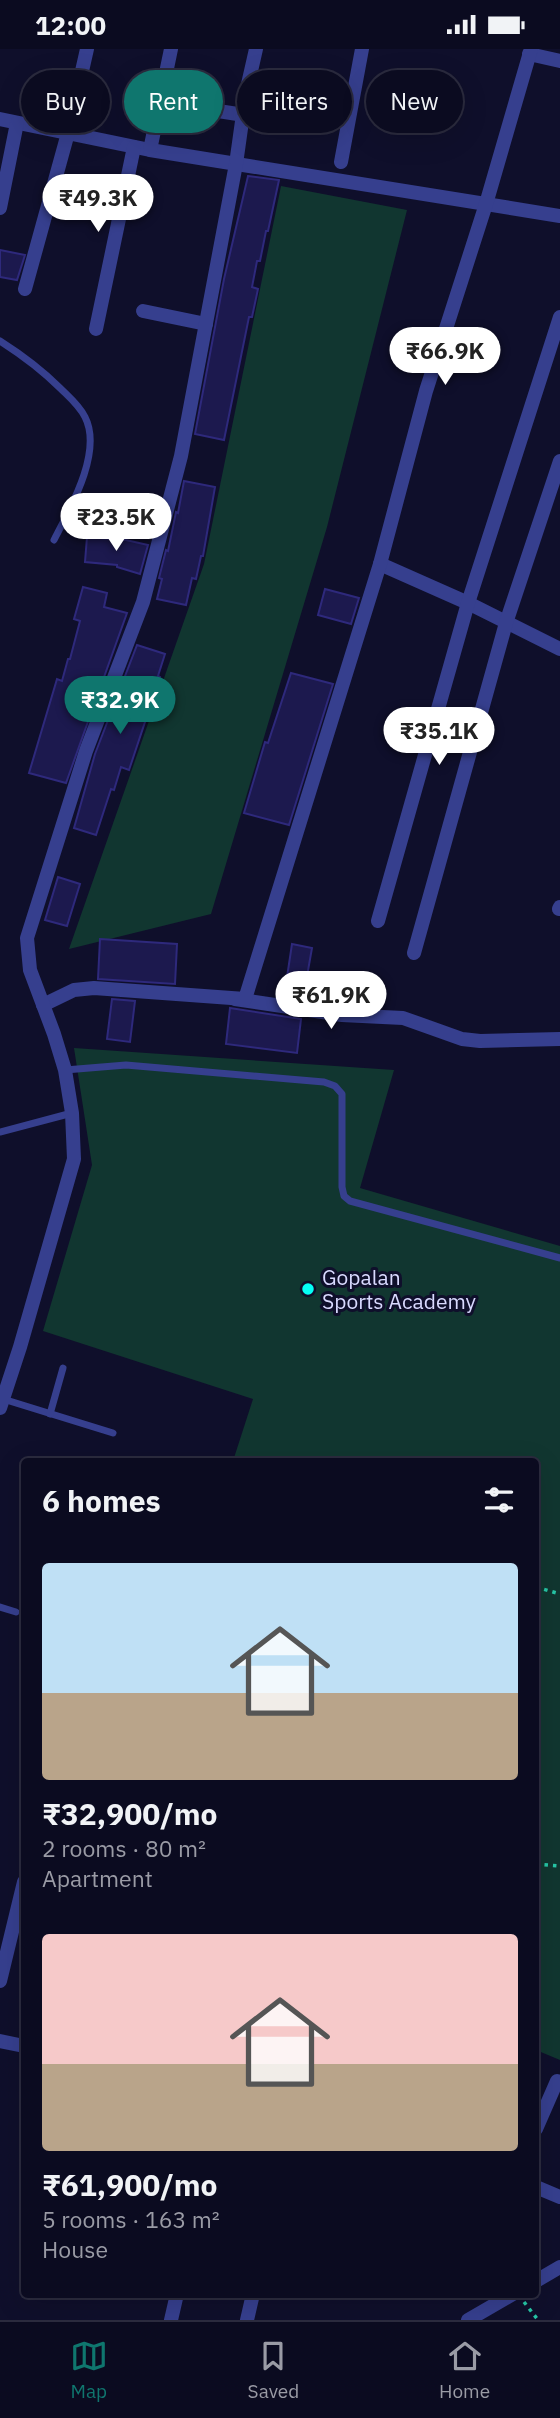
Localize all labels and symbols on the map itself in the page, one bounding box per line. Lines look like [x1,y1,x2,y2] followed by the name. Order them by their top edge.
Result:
[41,174,155,234] pin: ₹49.3K
[388,327,502,387] pin: ₹66.9K
[59,493,173,553] pin: ₹23.5K
[63,677,177,736] pin: ₹32.9K
[382,707,496,767] pin: ₹35.1K
[274,971,388,1031] pin: ₹61.9K
[322,1263,477,1315] place label: Gopalan Sports Academy
[300,1281,316,1297] marker: Gopalan Sports Academy

